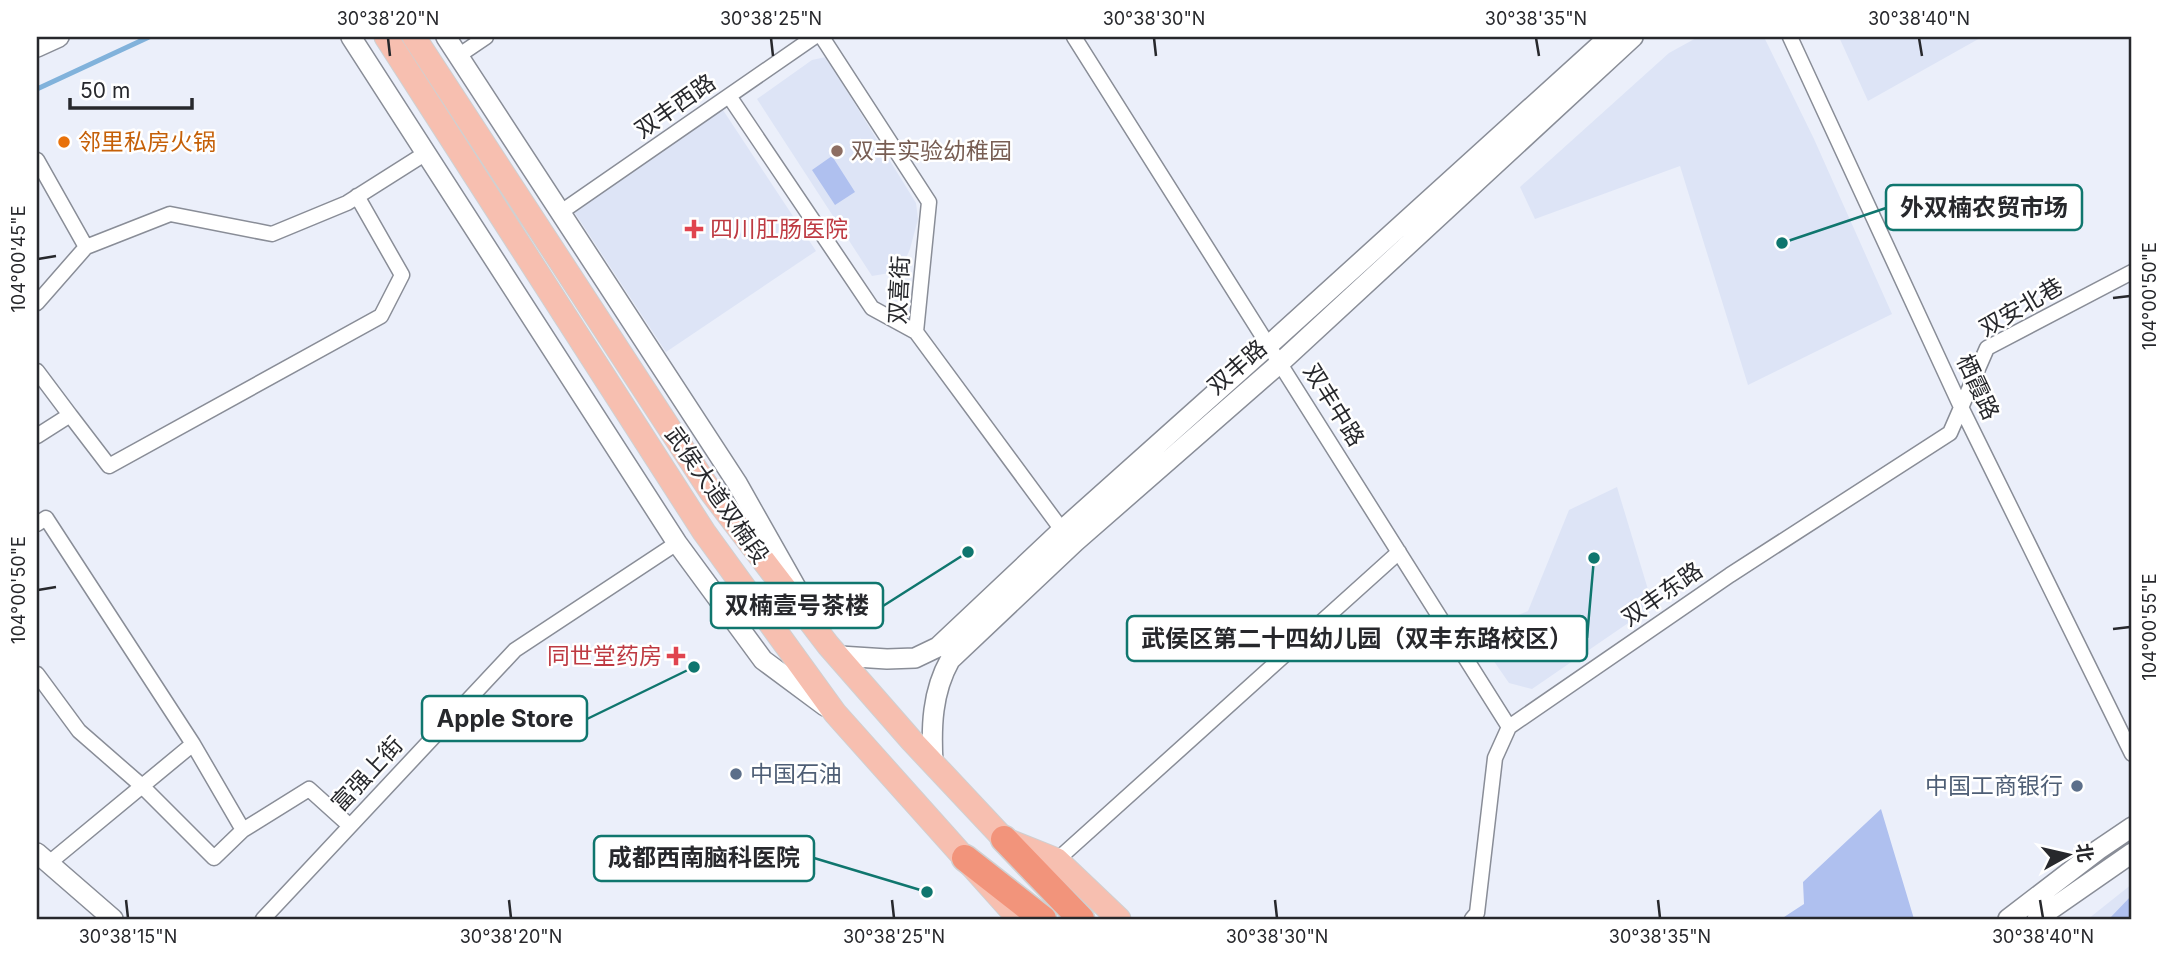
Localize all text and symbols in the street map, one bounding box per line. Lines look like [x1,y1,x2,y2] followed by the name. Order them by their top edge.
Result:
[337,8,439,29] text: 30°38'20"N
[720,8,822,29] text: 30°38'25"N
[1103,8,1205,29] text: 30°38'30"N
[1485,8,1587,29] text: 30°38'35"N
[1868,8,1970,29] text: 30°38'40"N
[70,66,192,110] scale bar
[629,68,721,144] street label: 双丰西路
[80,78,130,103] text: 50 m
[78,128,216,156] place label: 邻里私房火锅
[56,134,72,150] marker: 邻里私房火锅
[851,137,1012,165] place label: 双丰实验幼稚园
[829,143,845,159] marker: 双丰实验幼稚园
[1886,185,2082,230] callout: 外双楠农贸市场
[1900,193,2068,222] text: 外双楠农贸市场
[8,206,29,312] text: 104°00'45"E
[710,215,848,243] place label: 四川肛肠医院
[684,219,704,239] marker: 四川肛肠医院
[2139,242,2160,350] text: 104°00'50"E
[883,255,915,325] street label: 双喜街
[1974,272,2068,342] street label: 双安北巷
[1202,334,1272,400] street label: 双丰路
[1951,350,2005,424] street label: 栖霞路
[1298,359,1370,451] street label: 双丰中路
[659,421,775,569] street label: 武侯大道双楠段
[8,536,29,644] text: 104°00'50"E
[1616,556,1708,632] street label: 双丰东路
[2139,573,2160,681] text: 104°00'55"E
[711,583,883,628] callout: 双楠壹号茶楼
[725,591,869,620] text: 双楠壹号茶楼
[1127,616,1587,661] callout: 武侯区第二十四幼儿园（双丰东路校区）
[1141,624,1573,653] text: 武侯区第二十四幼儿园（双丰东路校区）
[547,642,662,670] place label: 同世堂药房
[668,648,684,664] marker: 同世堂药房
[422,696,587,741] callout: Apple Store
[436,704,574,733] text: Apple Store
[325,731,409,817] street label: 富强上街
[750,760,842,788] place label: 中国石油
[728,766,744,782] marker: 中国石油
[1925,772,2063,800] place label: 中国工商银行
[2069,778,2085,794] marker: 中国工商银行
[2032,820,2102,890] north arrow
[594,836,814,881] callout: 成都西南脑科医院
[2072,842,2097,864] text: 北
[608,843,800,872] text: 成都西南脑科医院
[79,926,177,947] text: 30°38'15"N
[460,926,562,947] text: 30°38'20"N
[843,926,945,947] text: 30°38'25"N
[1226,926,1328,947] text: 30°38'30"N
[1609,926,1711,947] text: 30°38'35"N
[1992,926,2094,947] text: 30°38'40"N

